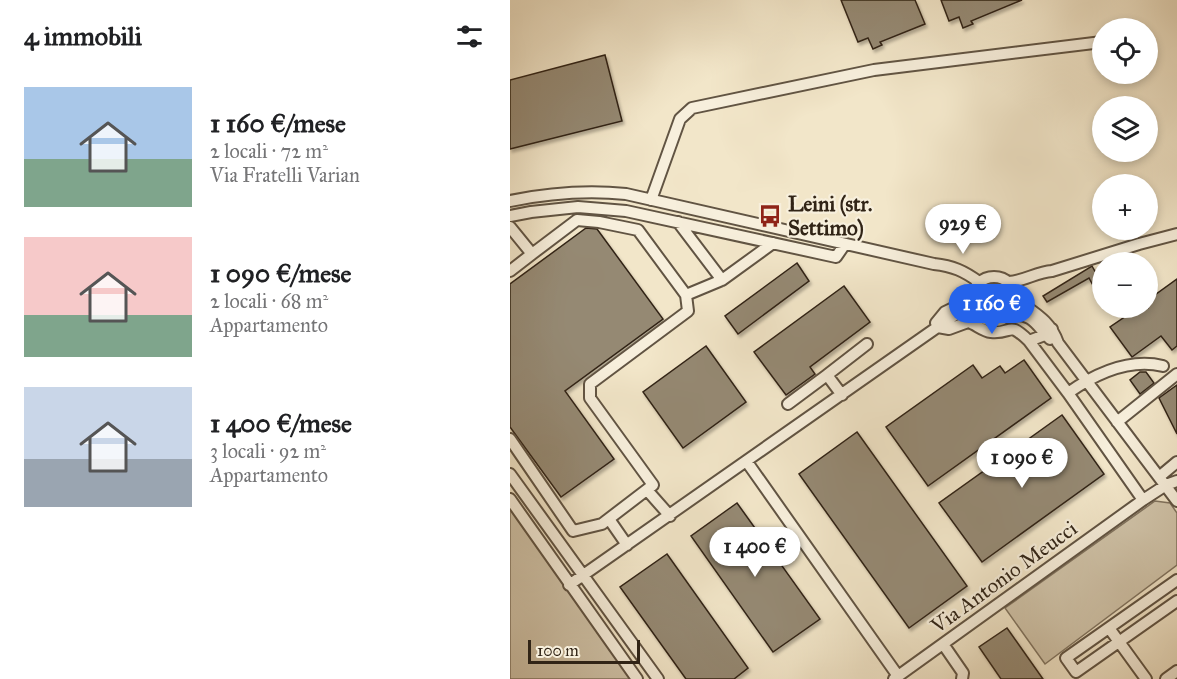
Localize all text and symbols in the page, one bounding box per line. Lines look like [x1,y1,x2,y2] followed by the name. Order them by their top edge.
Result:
[1092,18,1158,318] map controls
[1092,18,1158,84] button: locate
[24,20,142,52] text: 4 immobili
[453,20,486,53] icon: filters
[1092,96,1158,162] button: layers
[210,107,346,139] text: 1 160 €/mese
[72,111,144,183] icon: home
[210,139,328,163] text: 2 locali · 72 m²
[210,163,360,187] text: Via Fratelli Varian
[1092,174,1158,240] button: +
[788,191,872,241] place label: Leini (str. Settimo)
[757,203,783,229] bus stop icon: Leini (str. Settimo)
[921,204,1005,255] pin: 929 €
[939,211,987,235] text: 929 €
[1092,252,1158,318] button: −
[210,257,351,289] text: 1 090 €/mese
[72,261,144,333] icon: home
[937,284,1047,335] pin: 1 160 €
[210,289,328,313] text: 2 locali · 68 m²
[963,291,1021,315] text: 1 160 €
[210,313,328,337] text: Appartamento
[210,407,352,439] text: 1 400 €/mese
[72,411,144,483] icon: home
[967,438,1077,489] pin: 1 090 €
[210,439,326,463] text: 3 locali · 92 m²
[991,445,1053,469] text: 1 090 €
[210,463,328,487] text: Appartamento
[925,515,1082,639] street label: Via Antonio Meucci
[700,527,810,578] pin: 1 400 €
[723,534,787,558] text: 1 400 €
[528,637,640,664] scale bar
[537,641,579,660] text: 100 m

